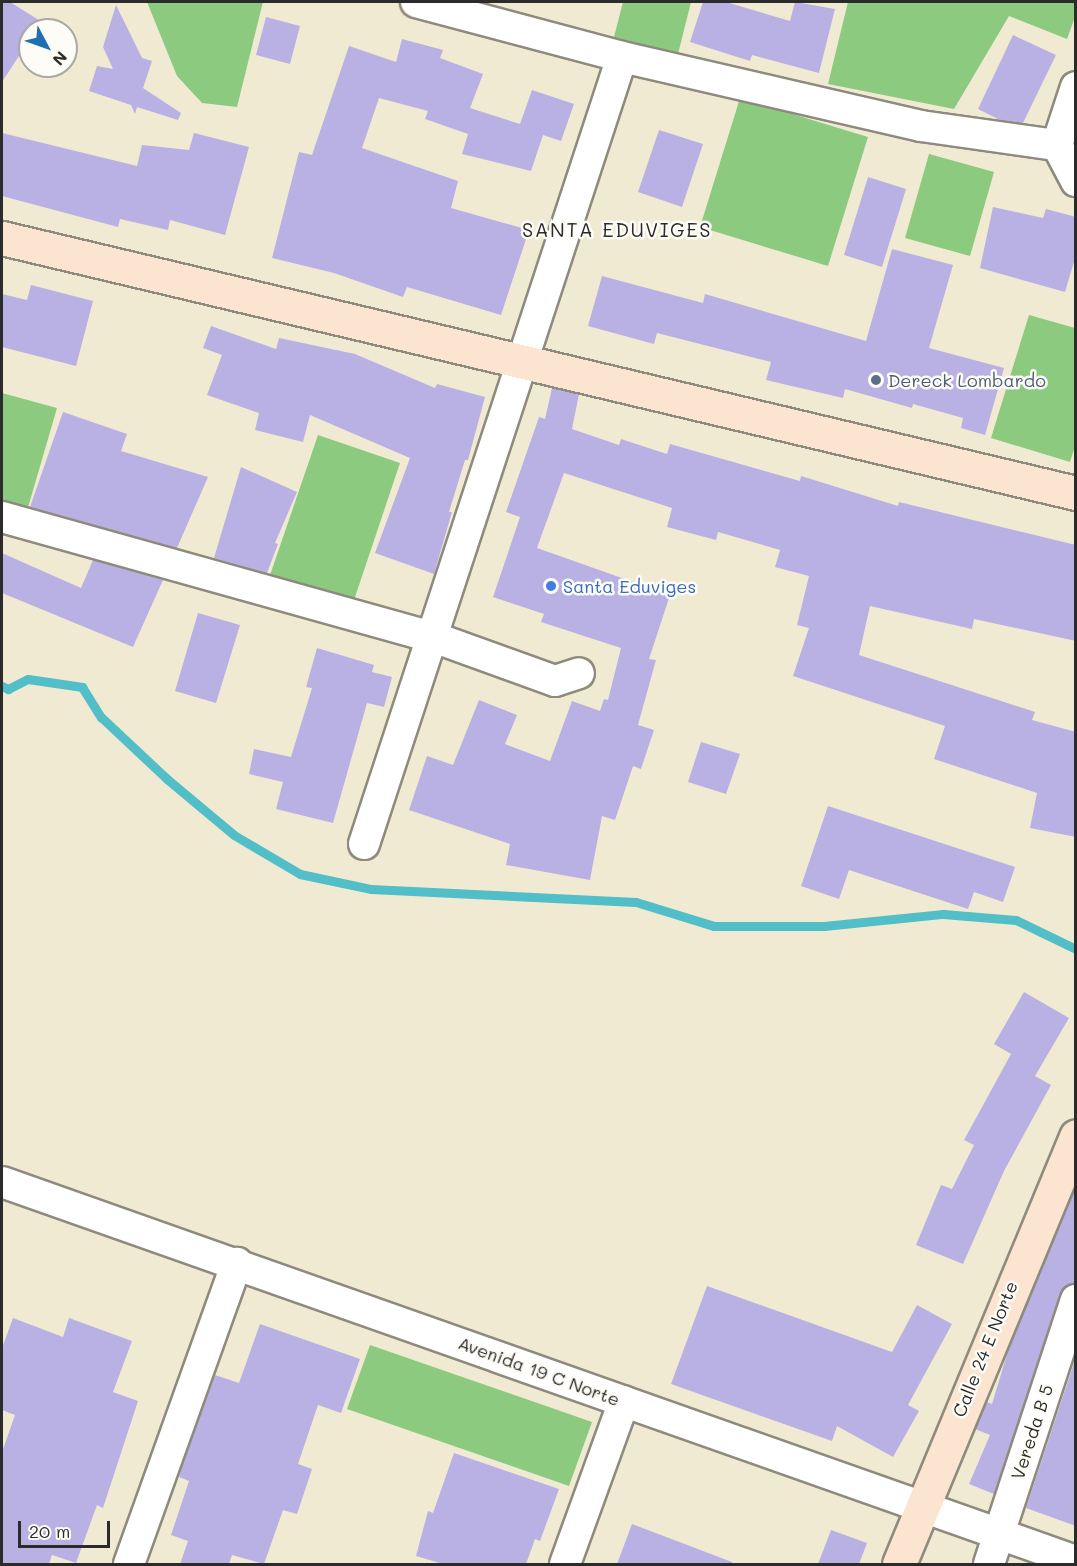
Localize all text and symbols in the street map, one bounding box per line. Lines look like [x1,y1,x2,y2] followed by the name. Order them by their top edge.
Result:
[18,18,78,78] north arrow
[49,47,72,70] text: N
[522,217,712,241] district label: SANTA EDUVIGES
[888,369,1046,391] place label: Dereck Lombardo
[869,373,883,387] marker: Dereck Lombardo
[563,575,696,597] place label: Santa Eduviges
[544,579,558,593] marker: Santa Eduviges
[948,1278,1022,1420] street label: Calle 24 E Norte
[455,1332,623,1410] street label: Avenida 19 C Norte
[1006,1382,1058,1482] street label: Vereda B 5
[21,1509,112,1547] scale bar
[29,1519,70,1543] text: 20 m

